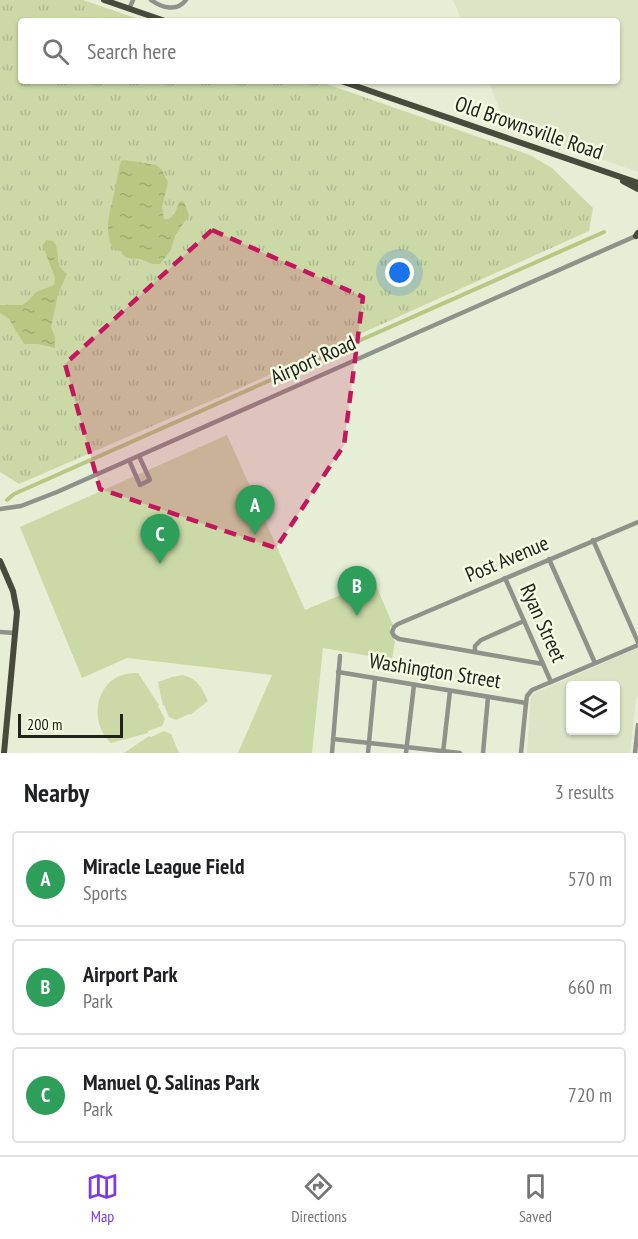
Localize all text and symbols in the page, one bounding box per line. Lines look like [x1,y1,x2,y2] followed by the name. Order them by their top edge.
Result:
[18,18,620,84] search box
[39,35,72,68] icon: search
[87,37,176,65] text: Search here
[452,90,607,165] street label: Old Brownsville Road
[385,258,414,287] your location
[266,329,360,390] street label: Airport Road
[236,486,274,535] pin: A
[140,514,180,564] pin: C
[461,529,552,588] street label: Post Avenue
[338,566,376,616] pin: B
[514,579,573,666] street label: Ryan Street
[367,647,503,694] street label: Washington Street
[566,681,620,735] map controls
[566,681,620,735] button: layers
[18,711,123,738] scale bar
[27,714,62,734] text: 200 m
[24,776,89,809] text: Nearby
[555,779,614,805] text: 3 results
[83,852,245,880] text: Miracle League Field
[40,866,51,892] text: A
[568,866,612,892] text: 570 m
[83,880,127,906] text: Sports
[83,960,178,988] text: Airport Park
[41,974,50,1000] text: B
[568,974,612,1000] text: 660 m
[83,988,113,1014] text: Park
[83,1068,260,1096] text: Manuel Q. Salinas Park
[41,1082,50,1108] text: C
[568,1082,612,1108] text: 720 m
[83,1096,113,1122] text: Park
[86,1170,119,1226] tab: Map
[291,1170,347,1226] tab: Directions
[519,1170,552,1226] tab: Saved

